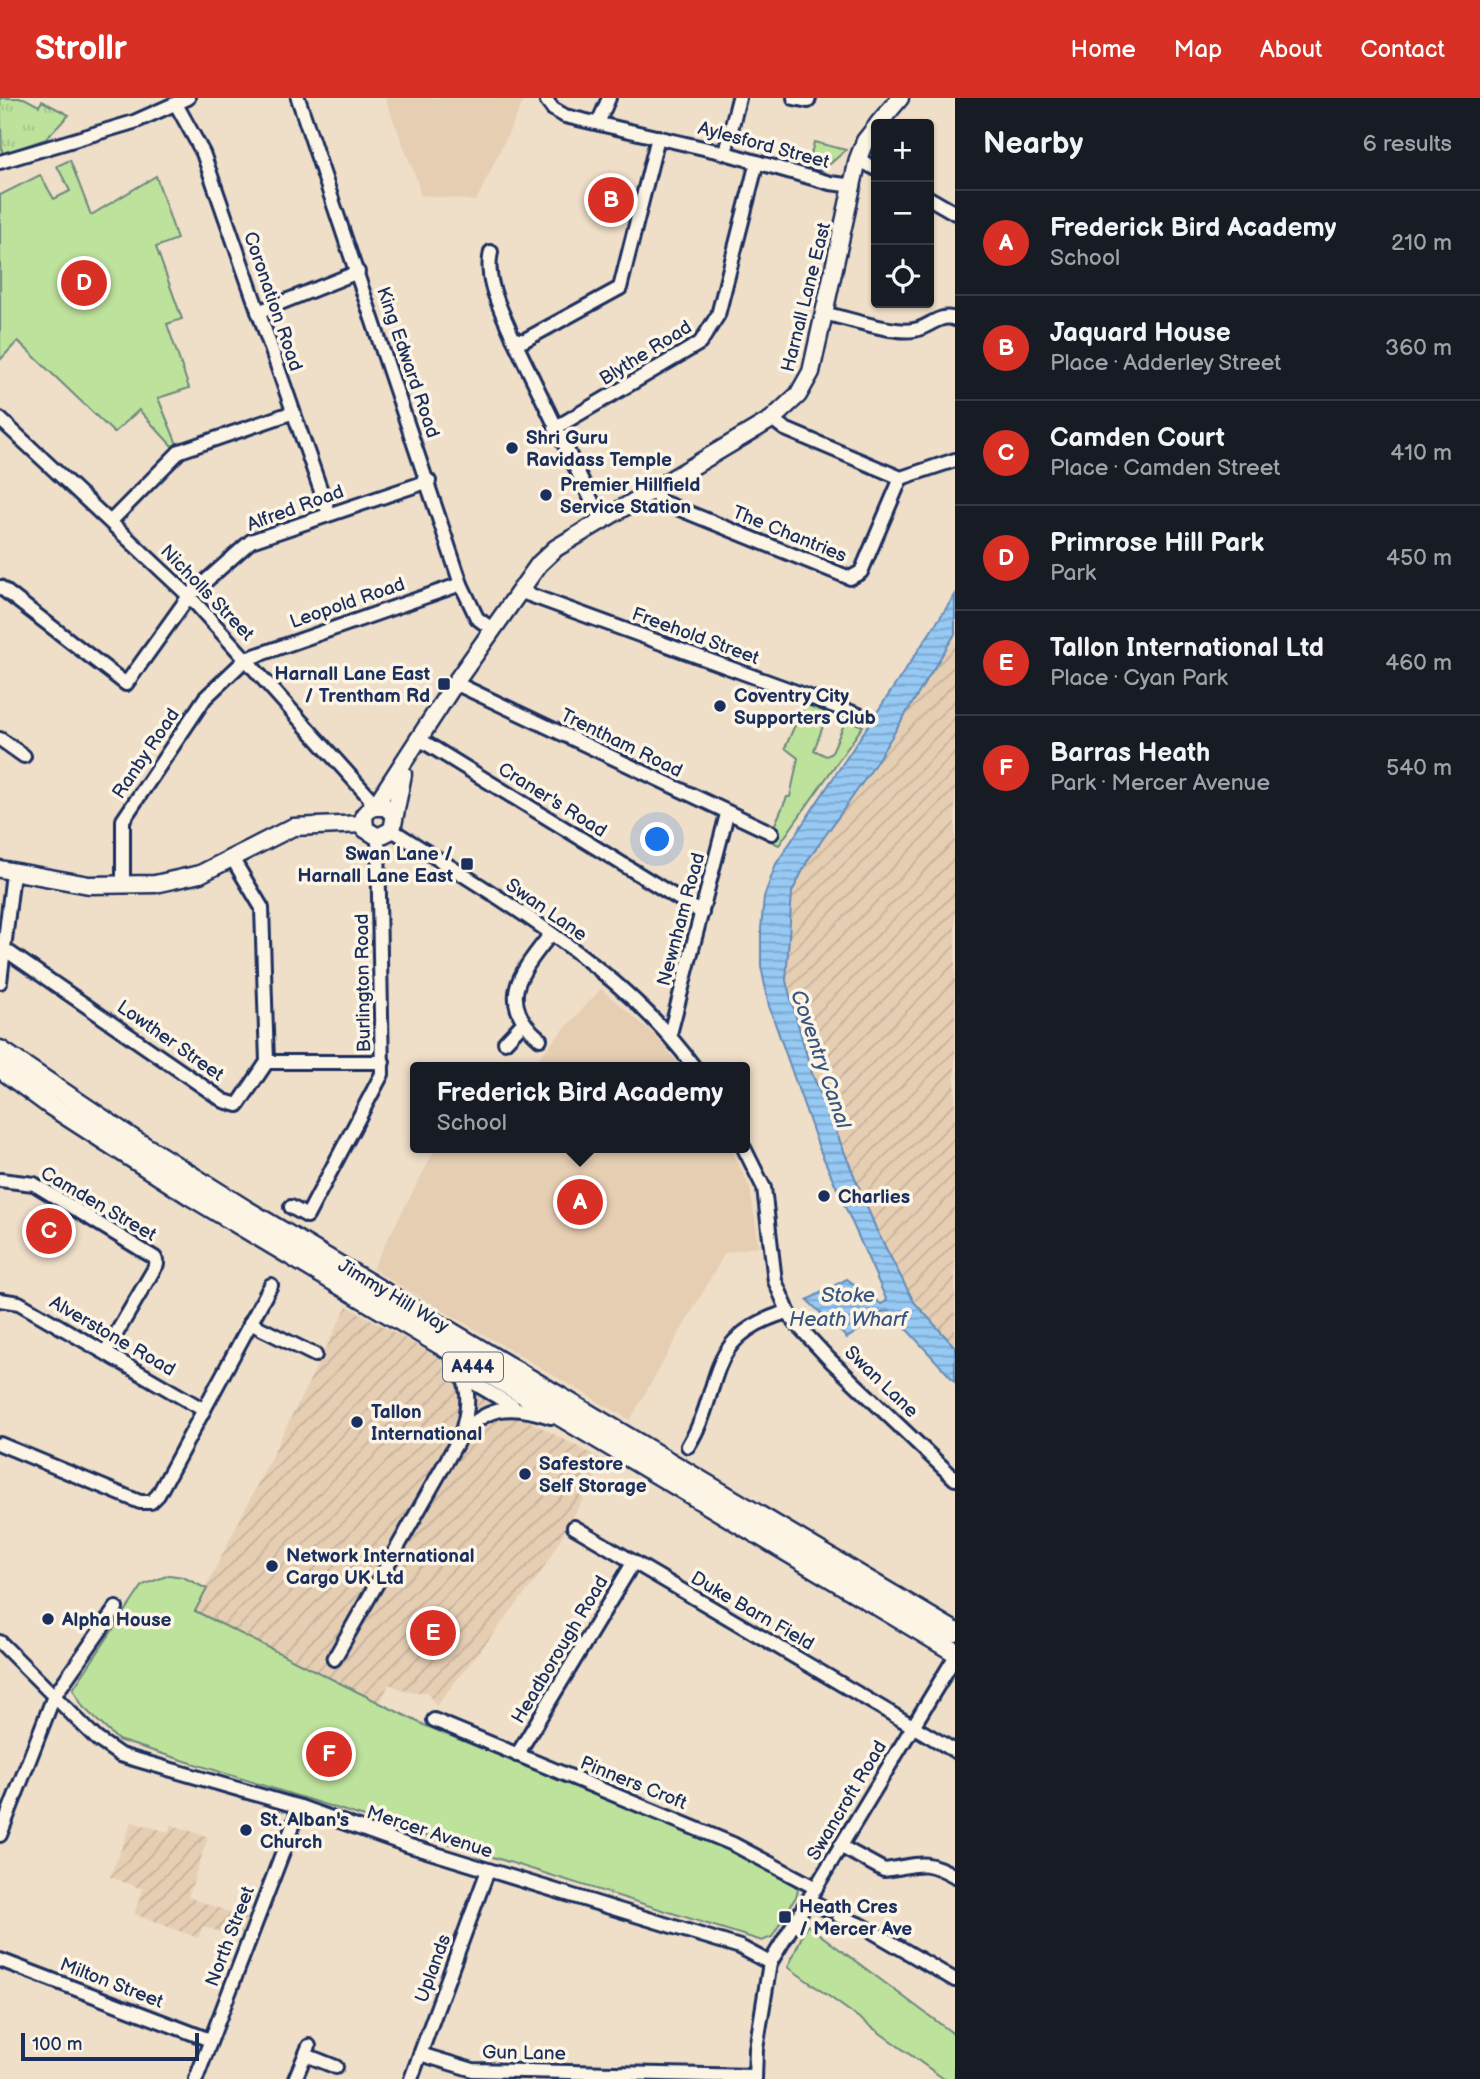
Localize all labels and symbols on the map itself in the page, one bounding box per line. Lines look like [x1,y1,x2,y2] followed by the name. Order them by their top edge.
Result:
[695,117,832,174] street label: Aylesford Street
[588,174,634,226] pin: B
[777,220,836,375] street label: Harnall Lane East
[238,229,307,374] street label: Coronation Road
[61,257,107,309] pin: D
[371,284,444,441] street label: King Edward Road
[595,316,696,391] street label: Blythe Road
[526,427,672,472] place label: Shri Guru Ravidass Temple
[504,440,520,456] marker: Shri Guru Ravidass Temple
[560,474,700,519] place label: Premier Hillfield Service Station
[244,480,347,537] street label: Alfred Road
[538,487,554,503] marker: Premier Hillfield Service Station
[729,501,850,568] street label: The Chantries
[155,540,259,646] street label: Nicholls Street
[287,573,408,634] street label: Leopold Road
[629,603,762,670] street label: Freehold Street
[274,663,431,708] place label: Harnall Lane East / Trentham Rd
[436,676,452,692] marker: Harnall Lane East / Trentham Rd
[734,685,876,730] place label: Coventry City Supporters Club
[712,698,728,714] marker: Coventry City Supporters Club
[108,704,185,803] street label: Ranby Road
[557,704,686,783] street label: Trentham Road
[494,758,611,843] street label: Craner's Road
[640,822,674,856] your location
[297,843,454,888] place label: Swan Lane / Harnall Lane East
[653,850,710,989] street label: Newnham Road
[459,856,475,872] marker: Swan Lane / Harnall Lane East
[501,874,591,947] street label: Swan Lane
[351,913,376,1052] street label: Burlington Road
[785,987,856,1133] water label: Coventry Canal
[112,996,228,1087] street label: Lowther Street
[37,1161,161,1245] street label: Camden Street
[557,1176,603,1228] pin: A
[838,1186,910,1209] place label: Charlies
[816,1188,832,1204] marker: Charlies
[26,1205,72,1257] pin: C
[334,1254,453,1339] street label: Jimmy Hill Way
[789,1283,909,1332] water label: Stoke Heath Wharf
[45,1291,179,1382] street label: Alverstone Road
[839,1341,923,1423] street label: Swan Lane
[443,1352,503,1382] road number: A444
[371,1401,482,1446] place label: Tallon International
[349,1414,365,1430] marker: Tallon International
[539,1453,647,1498] place label: Safestore Self Storage
[517,1466,533,1482] marker: Safestore Self Storage
[286,1545,475,1590] place label: Network International Cargo UK Ltd
[264,1558,280,1574] marker: Network International Cargo UK Ltd
[687,1567,818,1656] street label: Duke Barn Field
[507,1572,614,1728] street label: Headborough Road
[410,1607,456,1659] pin: E
[61,1609,172,1632] place label: Alpha House
[40,1611,56,1627] marker: Alpha House
[306,1728,352,1780] pin: F
[802,1737,892,1865] street label: Swancroft Road
[577,1752,690,1815] street label: Pinners Croft
[364,1801,496,1864] street label: Mercer Avenue
[260,1809,349,1854] place label: St. Alban's Church
[238,1822,254,1838] marker: St. Alban's Church
[201,1883,260,1990] street label: North Street
[799,1896,912,1941] place label: Heath Cres / Mercer Ave
[777,1909,793,1925] marker: Heath Cres / Mercer Ave
[410,1931,456,2006] street label: Uplands
[57,1953,167,2014] street label: Milton Street
[21,2030,200,2062] scale bar
[482,2041,566,2066] street label: Gun Lane

